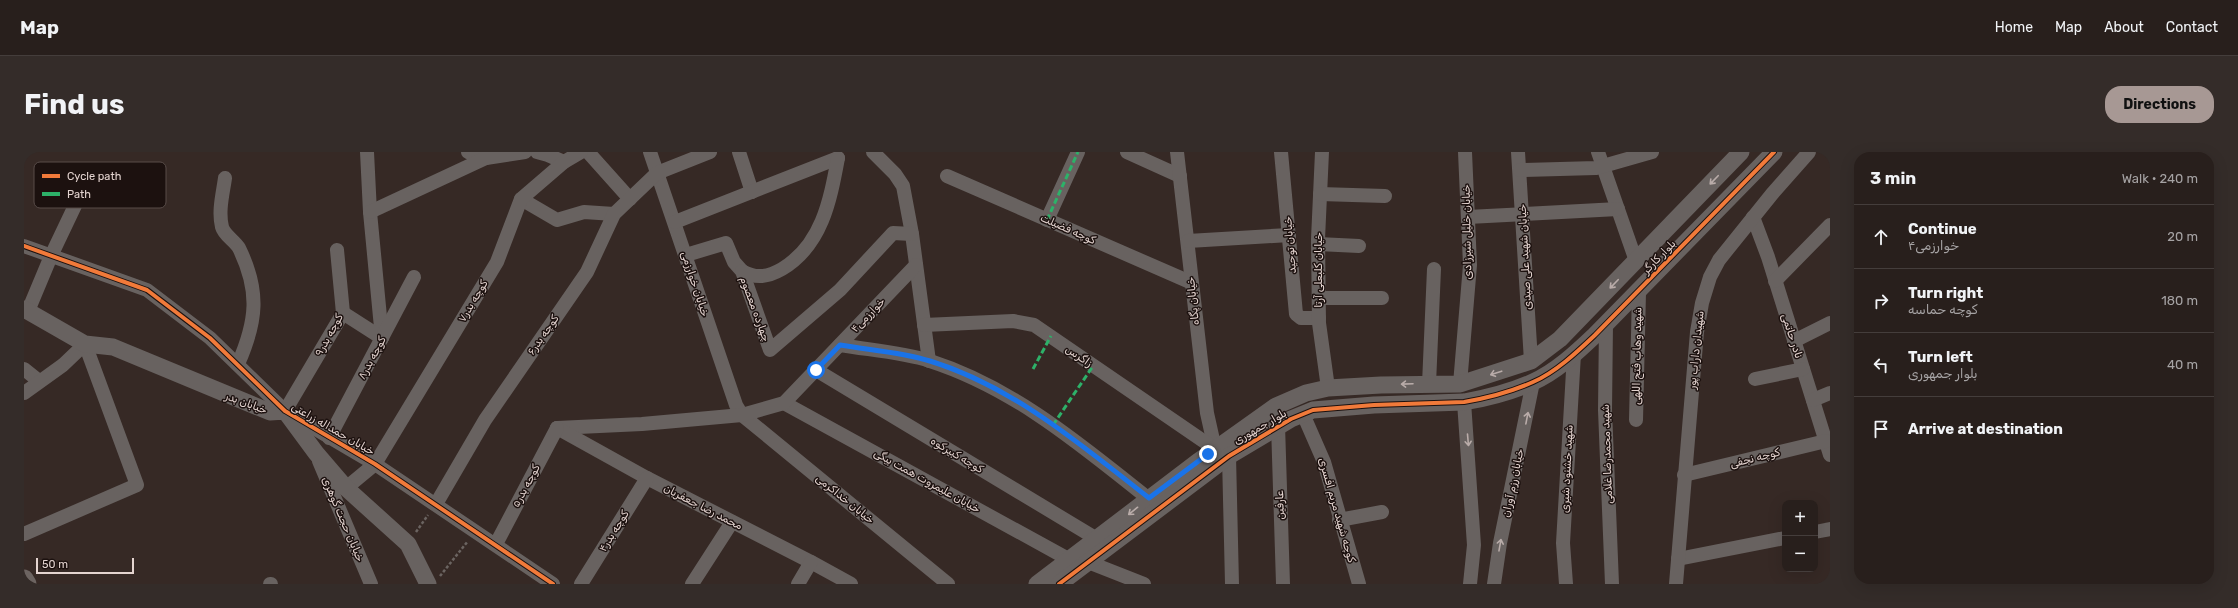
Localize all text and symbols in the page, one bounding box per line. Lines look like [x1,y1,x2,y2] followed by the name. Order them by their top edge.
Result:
[20,16,59,39] text: Map
[1995,19,2033,36] text: Home
[2055,19,2082,36] text: Map
[2104,19,2144,36] text: About
[2166,19,2218,36] text: Contact
[2105,86,2214,123] button: Directions
[24,88,124,121] text: Find us
[34,162,166,208] legend
[1870,168,1916,188] text: 3 min
[67,170,121,183] text: Cycle path
[2122,171,2198,186] text: Walk · 240 m
[1709,175,1719,185] one-way arrow
[1460,184,1474,280] street label: خیابان خلیل شیرزادی
[67,188,91,201] text: Path
[1516,203,1534,310] street label: خیابان شهید علی صیدی
[1038,211,1098,248] street label: کوچه فضیلت
[1281,216,1300,274] street label: خیابان توحید
[1908,220,1977,238] text: Continue
[1870,226,1892,248] icon: ahead
[2167,229,2198,244] text: 20 m
[1312,232,1325,308] street label: خیابان کلبعلی آرتا
[1639,237,1679,278] street label: بلوار کارگر
[1908,238,1959,253] text: خوارزمی۴
[677,250,712,319] street label: خیابان خوارزمی
[736,275,773,344] street label: چهارده معصوم
[1184,276,1203,326] street label: خیابان پگاه
[455,278,492,325] street label: کوچه بدر۷
[1609,279,1619,289] one-way arrow
[1908,284,1983,302] text: Turn right
[1870,290,1892,312] icon: right
[2161,293,2198,308] text: 180 m
[848,295,889,336] street label: خوارزمی۴
[1908,302,1978,317] text: کوچه حماسه
[1630,307,1646,405] street label: شهید وهاب فتح اللهی
[1685,310,1708,391] street label: شهیدان داراب پور
[312,312,347,359] street label: کوچه بدر۹
[525,312,562,358] street label: کوچه بدر۶
[1779,312,1805,360] street label: نادر حاتمی
[355,334,390,382] street label: کوچه بدر۸
[1063,342,1095,370] street label: زاگرس
[1908,348,1973,366] text: Turn left
[1870,354,1892,376] icon: left
[2167,357,2198,372] text: 40 m
[807,361,825,379] route start
[1908,366,1978,381] text: بلوار جمهوری
[1489,370,1502,377] one-way arrow
[1401,380,1414,388] one-way arrow
[222,389,269,417] street label: خیابان بدر
[289,400,377,458] street label: خیابان حمداله زراعتی
[1599,404,1615,504] street label: شهید محمدرضا غلامی
[1231,407,1289,448] street label: بلوار جمهوری
[1523,412,1531,425] one-way arrow
[1870,418,1892,440] icon: arrive
[1908,420,2063,438] text: Arrive at destination
[1558,424,1577,514] street label: شهید خشنود شیری
[928,434,986,477] street label: کوچه کبیرکوه
[1464,434,1471,447] one-way arrow
[1199,445,1217,463] route end
[871,446,983,517] street label: خیابان علیمروت همت بیگی
[1729,446,1782,471] street label: کوچه نجفی
[1499,447,1528,519] street label: خیابان رزم آوران
[1315,456,1358,564] street label: کوچه شهید مریم افسری
[509,462,544,510] street label: کوچه بدر۵
[813,472,877,527] street label: خیابان خداکرمی
[318,475,367,564] street label: خیابان حجت گوهری
[661,481,745,533] street label: محمد رضا جعفریان
[1273,490,1287,520] street label: عارفین
[1782,500,1818,572] map controls
[1782,500,1818,536] button: +
[1128,507,1139,515] one-way arrow
[596,508,633,555] street label: کوچه بدر۴
[1782,536,1818,572] button: −
[1496,539,1504,552] one-way arrow
[36,556,134,575] scale bar
[42,558,68,571] text: 50 m

